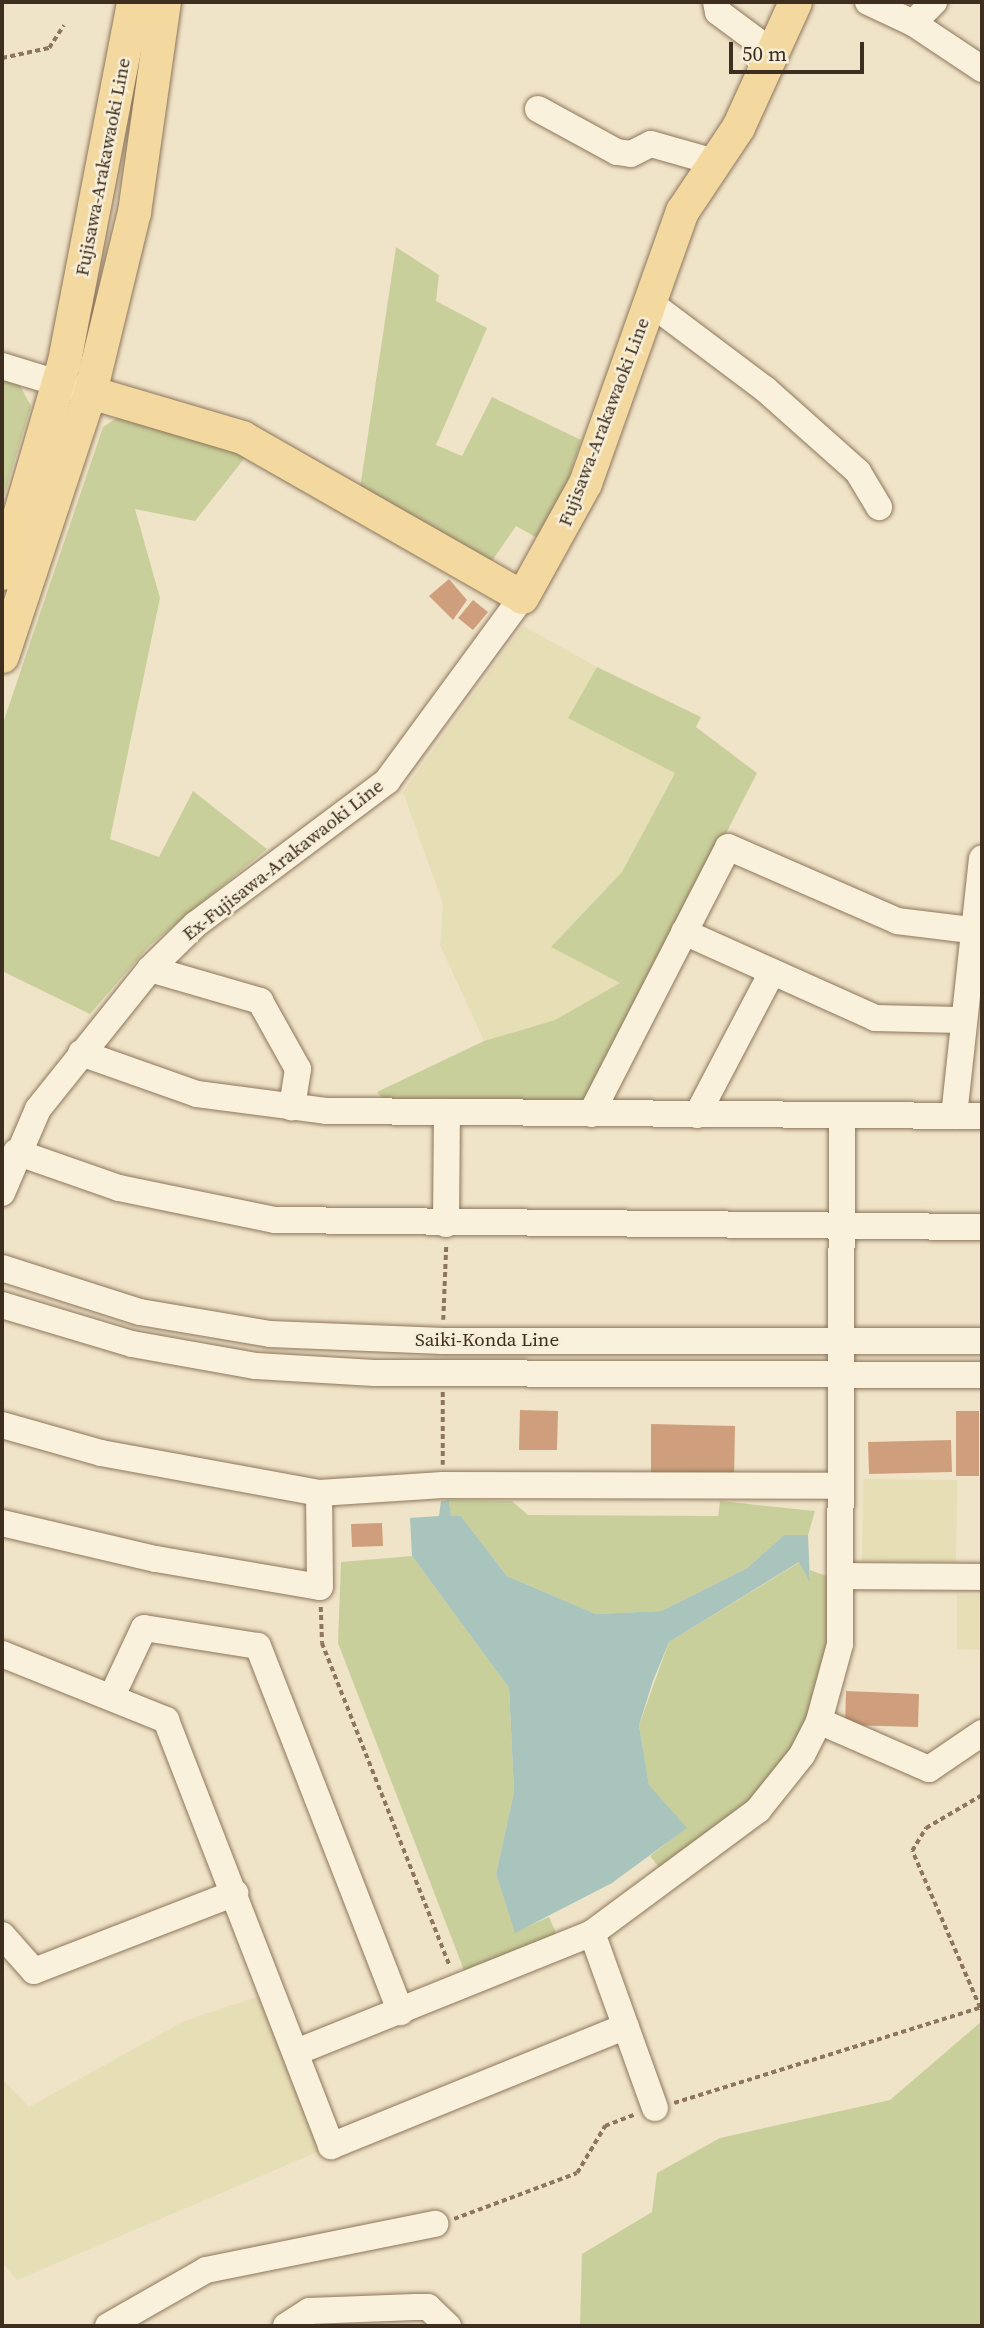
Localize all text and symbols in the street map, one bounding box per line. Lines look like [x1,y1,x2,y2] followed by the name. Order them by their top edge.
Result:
[732,28,867,72] scale bar
[742,39,787,68] text: 50 m
[71,56,135,278] street label: Fujisawa-Arakawaoki Line
[554,314,654,530] street label: Fujisawa-Arakawaoki Line
[178,774,388,946] street label: Ex-Fujisawa-Arakawaoki Line
[415,1329,559,1351] street label: Saiki-Konda Line

